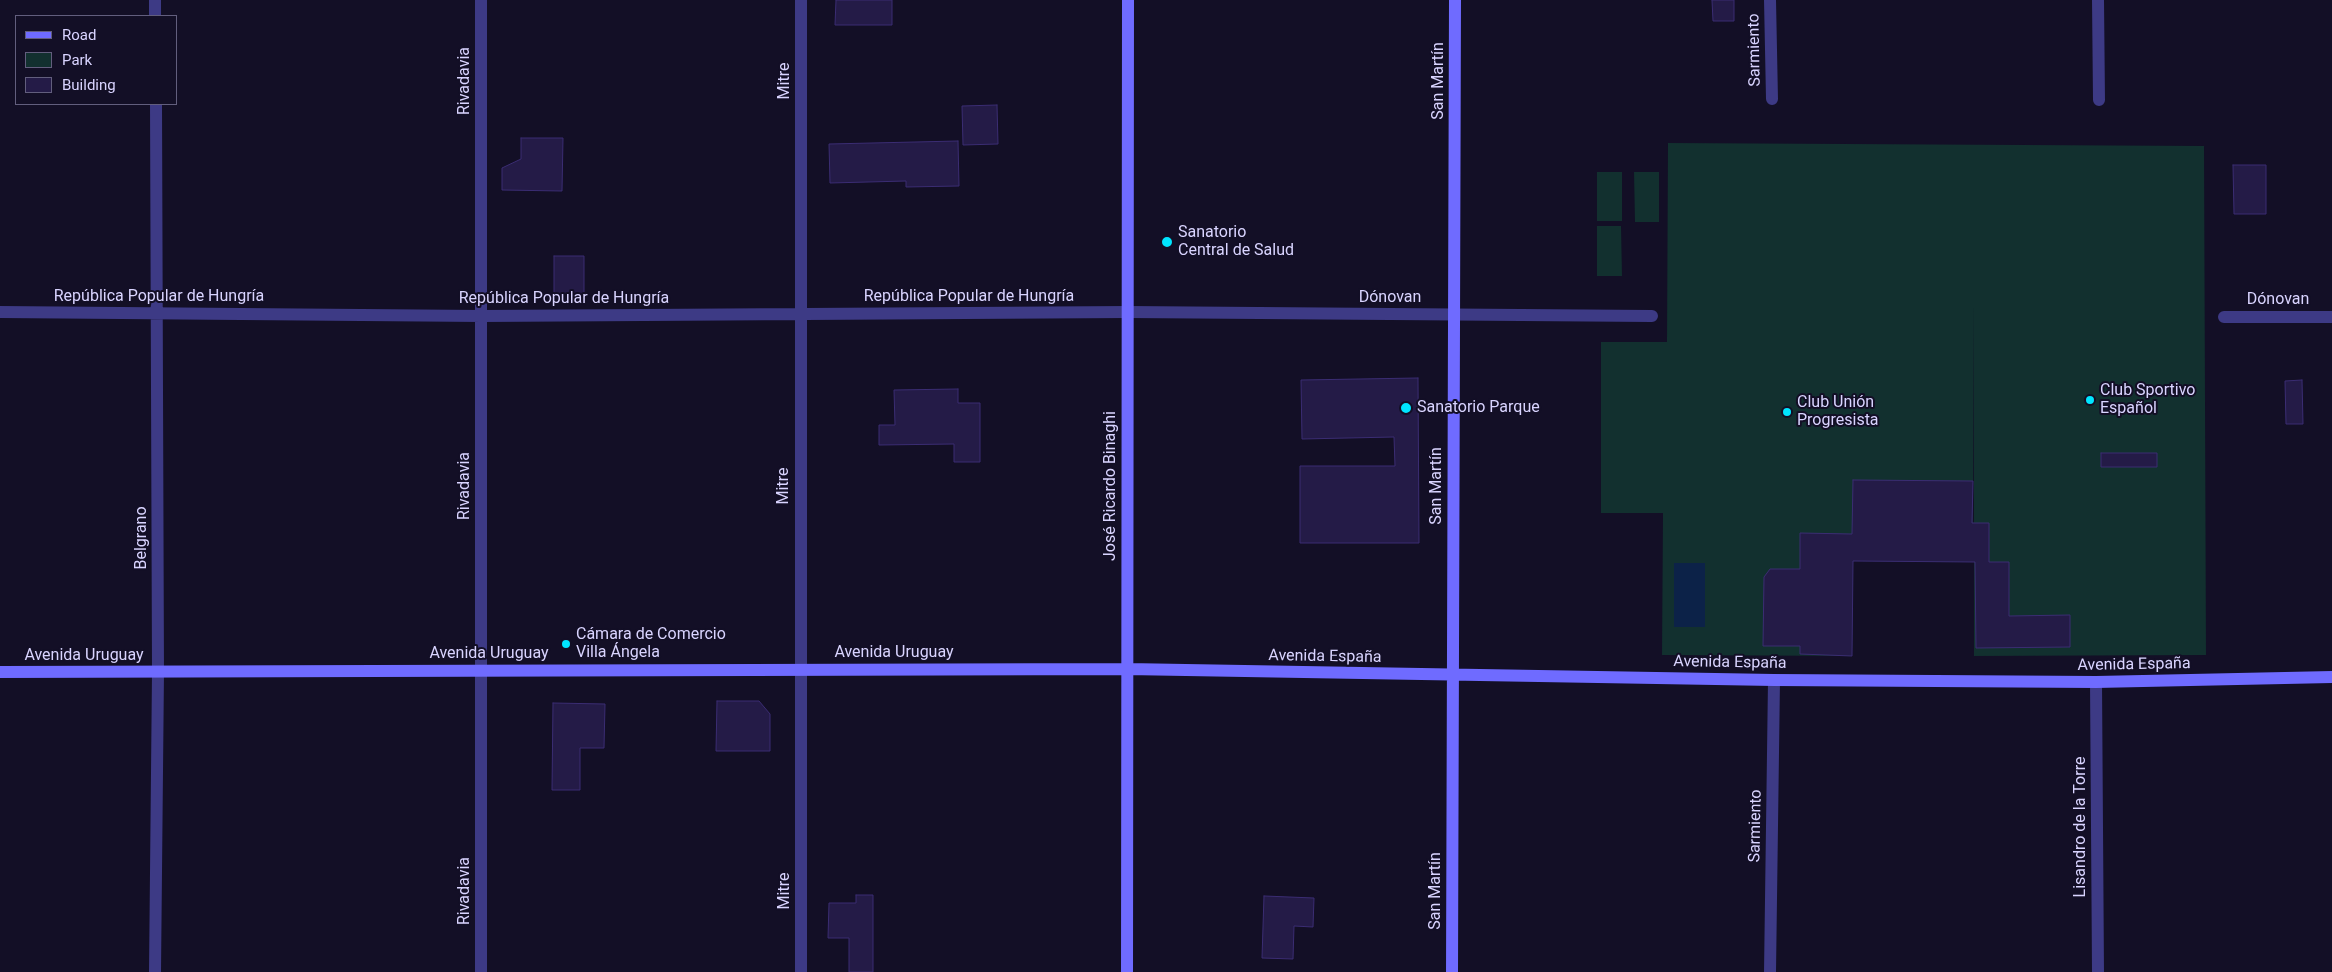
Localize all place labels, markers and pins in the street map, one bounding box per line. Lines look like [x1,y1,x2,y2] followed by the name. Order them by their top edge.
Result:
[1178,223,1294,261] place label: Sanatorio Central de Salud
[1160,235,1174,249] marker: Sanatorio Central de Salud
[2100,381,2195,419] place label: Club Sportivo Español
[1797,393,1879,431] place label: Club Unión Progresista
[2084,394,2096,406] marker: Club Sportivo Español
[1417,398,1540,418] place label: Sanatorio Parque
[1399,401,1413,415] marker: Sanatorio Parque
[1781,406,1793,418] marker: Club Unión Progresista
[576,625,726,663] place label: Cámara de Comercio Villa Ángela
[560,638,572,650] marker: Cámara de Comercio Villa Ángela

